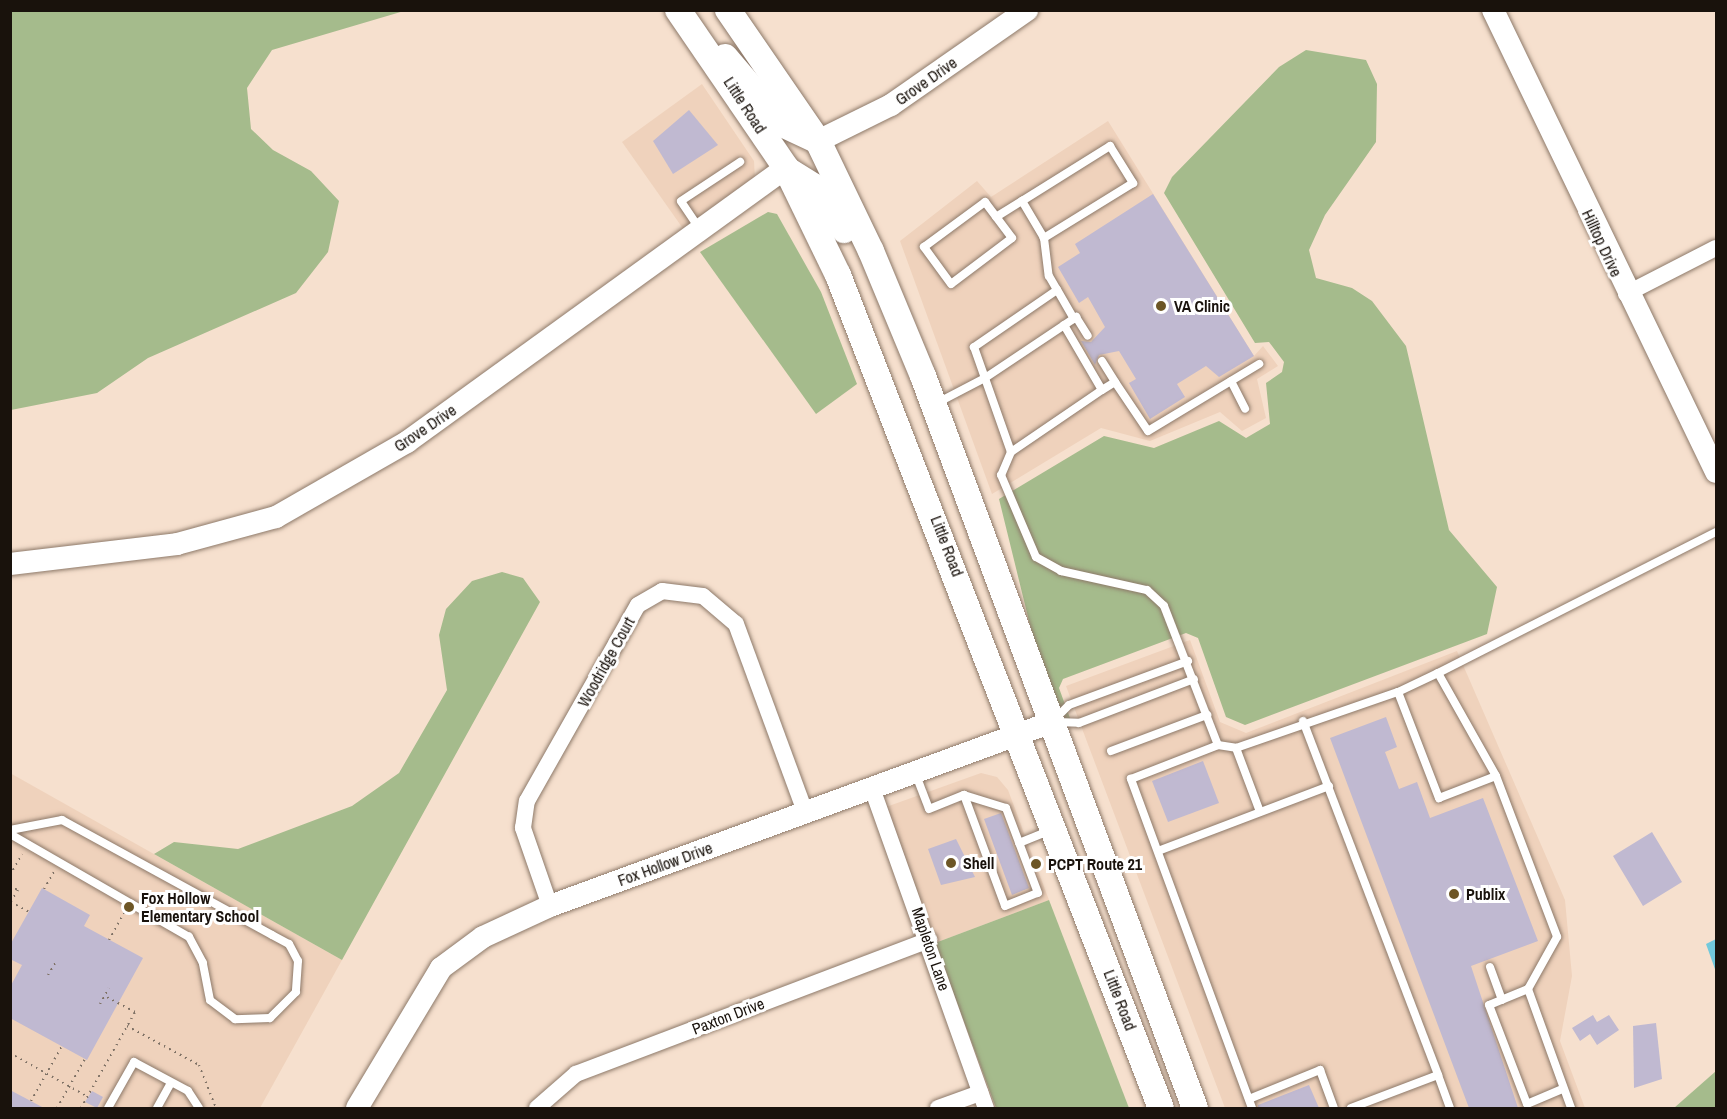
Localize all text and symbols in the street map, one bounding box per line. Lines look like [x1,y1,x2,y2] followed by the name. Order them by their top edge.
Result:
[892,53,960,109] street label: Grove Drive
[720,73,770,137] street label: Little Road
[1578,206,1626,280] street label: Hilltop Drive
[1174,296,1231,316] place label: VA Clinic
[1152,297,1170,315] marker: VA Clinic
[390,400,460,456] street label: Grove Drive
[927,513,967,579] street label: Little Road
[573,614,639,710] street label: Woodridge Court
[615,838,715,890] street label: Fox Hollow Drive
[963,853,994,873] place label: Shell
[1048,854,1142,874] place label: PCPT Route 21
[944,856,958,870] marker: Shell
[1029,857,1043,871] marker: PCPT Route 21
[1466,884,1505,904] place label: Publix
[1447,887,1461,901] marker: Publix
[141,888,259,926] place label: Fox Hollow Elementary School
[122,900,136,914] marker: Fox Hollow Elementary School
[908,905,954,993] street label: Mapleton Lane
[1100,967,1140,1033] street label: Little Road
[689,993,767,1039] street label: Paxton Drive

